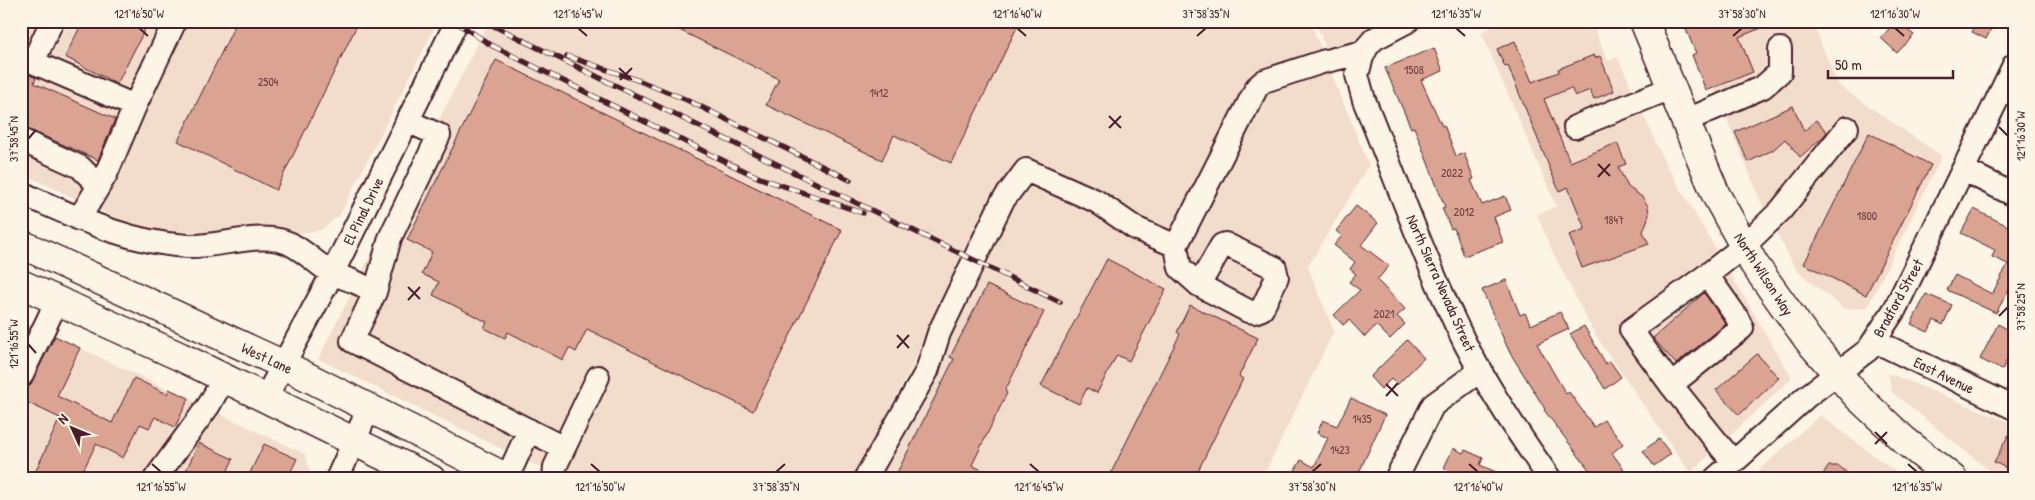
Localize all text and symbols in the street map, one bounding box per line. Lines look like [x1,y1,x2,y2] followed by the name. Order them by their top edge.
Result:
[114,5,164,22] text: 121°16'50"W
[554,5,603,22] text: 121°16'45"W
[992,5,1042,22] text: 121°16'40"W
[1183,5,1229,22] text: 37°58'35"N
[1431,5,1481,22] text: 121°16'35"W
[1718,5,1766,22] text: 37°58'30"N
[1870,5,1921,22] text: 121°16'30"W
[1828,48,1952,80] scale bar
[1835,54,1862,75] text: 50 m
[1404,61,1424,78] house number: 1508
[258,73,279,90] house number: 2504
[870,84,889,101] house number: 1412
[2012,110,2029,161] text: 121°16'30"W
[5,116,22,162] text: 37°58'45"N
[1441,164,1463,181] house number: 2022
[338,174,388,248] street label: El Pinal Drive
[1454,203,1475,220] house number: 2012
[1857,207,1877,224] house number: 1800
[1401,211,1481,356] street label: North Sierra Nevada Street
[1604,211,1624,228] house number: 1847
[1729,229,1799,319] street label: North Wilson Way
[1868,254,1929,341] street label: Bradford Street
[2012,283,2029,331] text: 37°58'25"N
[1374,305,1394,322] house number: 2021
[5,319,22,369] text: 121°16'55"W
[238,337,296,379] street label: West Lane
[1910,351,1978,399] street label: East Avenue
[48,402,98,452] north arrow
[53,409,72,428] text: N
[1352,410,1372,427] house number: 1435
[1330,441,1350,458] house number: 1423
[136,478,186,495] text: 121°16'55"W
[575,478,625,495] text: 121°16'50"W
[753,478,799,495] text: 37°58'35"N
[1015,478,1064,495] text: 121°16'45"W
[1288,478,1336,495] text: 37°58'30"N
[1453,478,1503,495] text: 121°16'40"W
[1892,478,1942,495] text: 121°16'35"W

